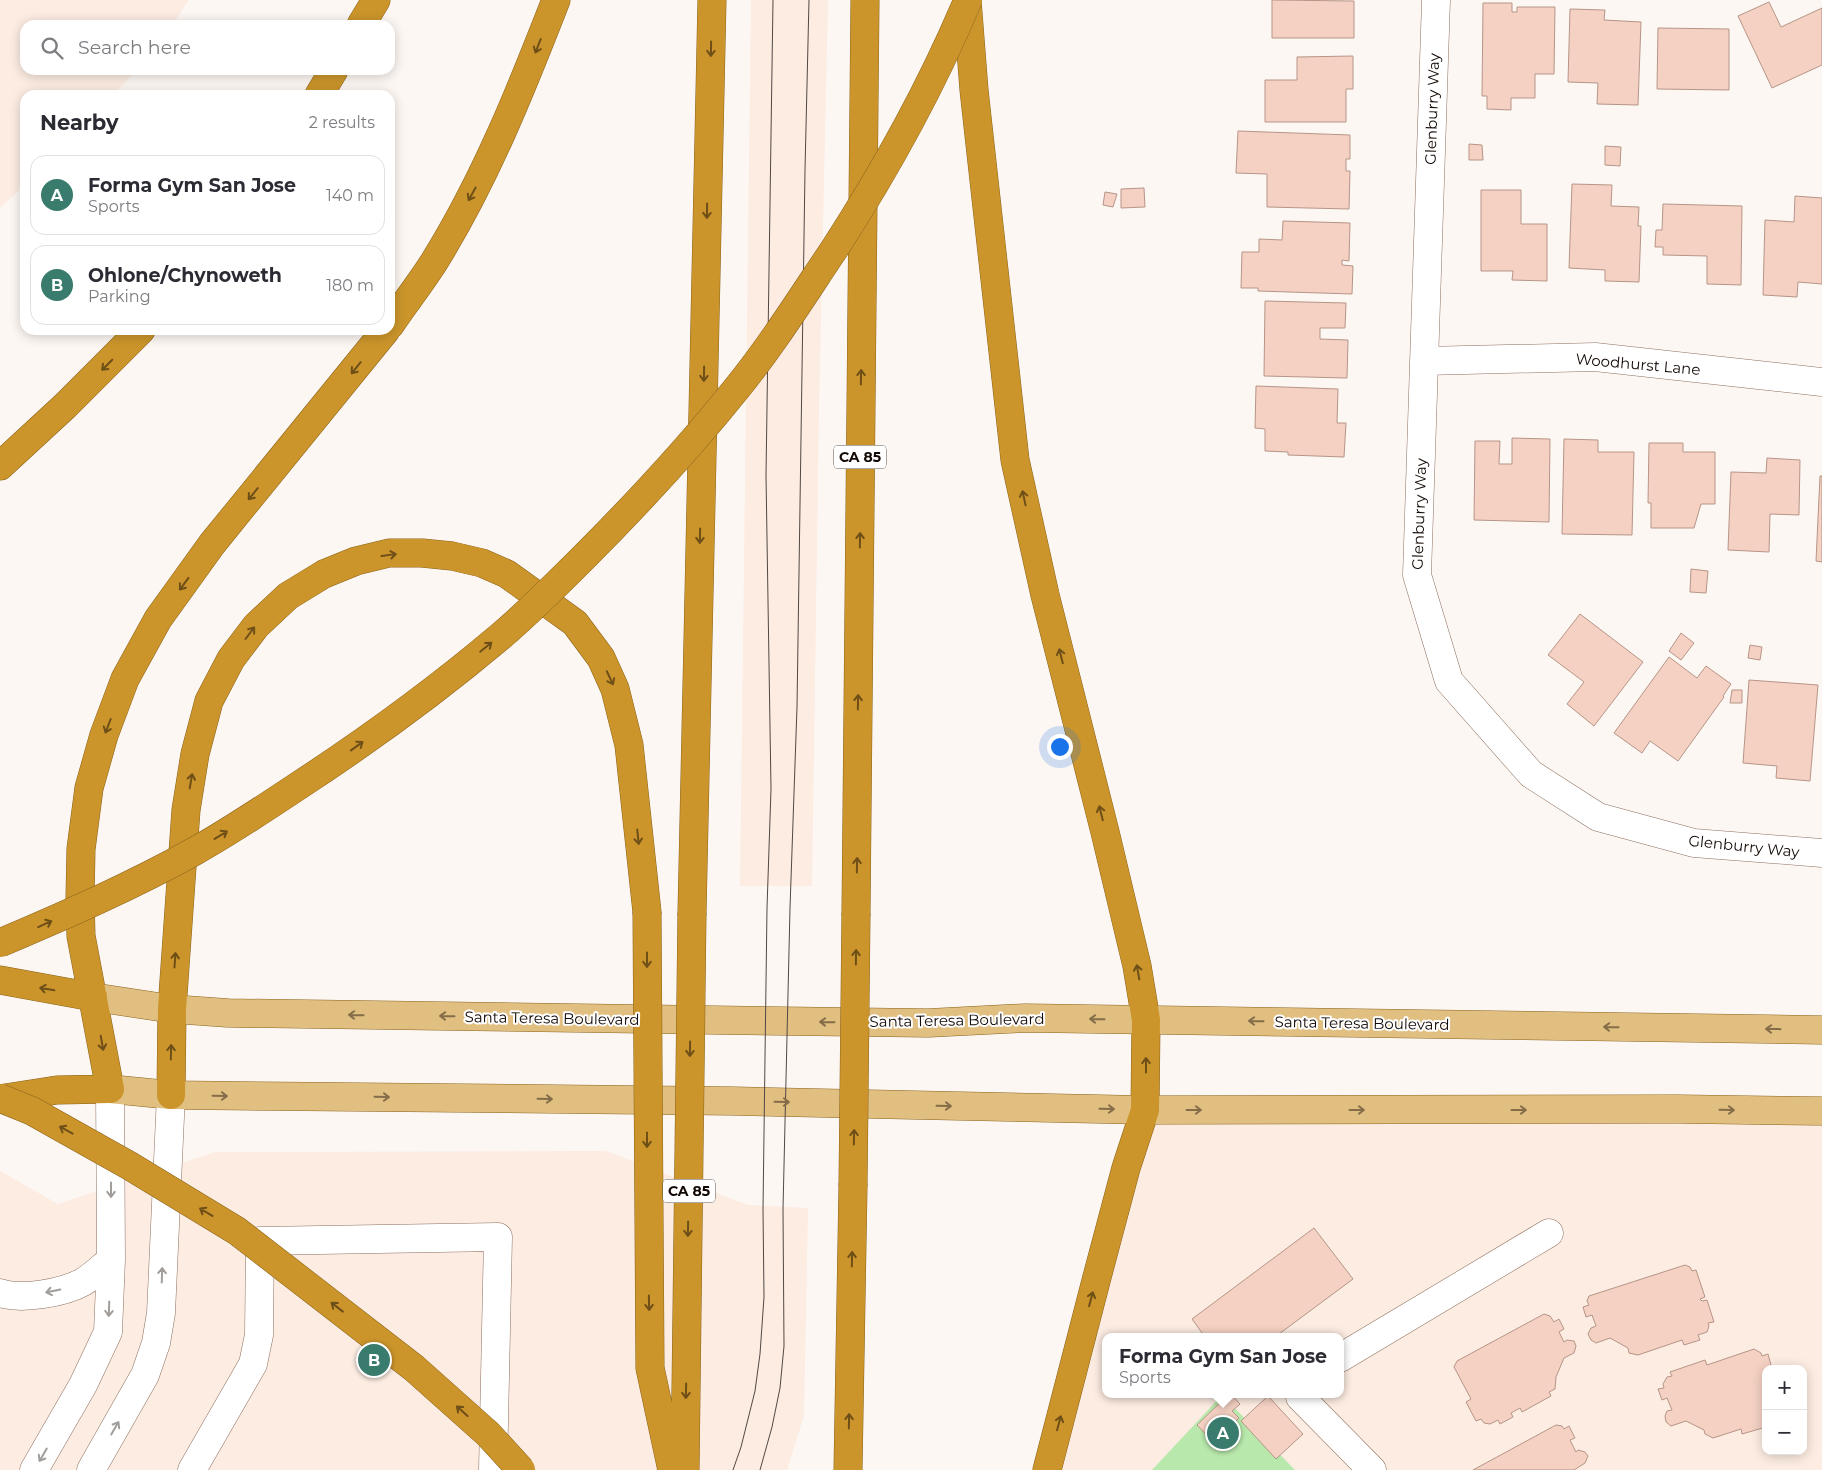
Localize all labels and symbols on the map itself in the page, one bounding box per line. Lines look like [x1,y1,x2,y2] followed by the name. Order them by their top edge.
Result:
[533,37,542,53] one-way arrow
[706,40,716,56] one-way arrow
[1421,52,1443,165] street label: Glenburry Way
[467,186,476,201] one-way arrow
[702,202,712,219] one-way arrow
[1575,349,1701,379] street label: Woodhurst Lane
[100,359,113,371] one-way arrow
[351,361,362,374] one-way arrow
[699,365,709,381] one-way arrow
[856,369,866,386] one-way arrow
[834,446,886,468] road number: CA 85
[1408,457,1430,570] street label: Glenburry Way
[248,487,259,500] one-way arrow
[1019,490,1028,506] one-way arrow
[695,528,705,544] one-way arrow
[855,532,865,548] one-way arrow
[380,549,396,559] one-way arrow
[178,576,189,590] one-way arrow
[245,627,256,640] one-way arrow
[479,642,492,653] one-way arrow
[1055,648,1065,664] one-way arrow
[605,670,615,685] one-way arrow
[853,694,863,710] one-way arrow
[103,718,112,733] one-way arrow
[1047,734,1073,760] your location
[350,741,364,751] one-way arrow
[186,774,196,790] one-way arrow
[1096,806,1105,822] one-way arrow
[634,829,643,845] one-way arrow
[213,830,227,840] one-way arrow
[1688,831,1801,861] street label: Glenburry Way
[852,857,862,873] one-way arrow
[37,919,52,929] one-way arrow
[851,949,861,966] one-way arrow
[642,952,652,968] one-way arrow
[171,953,180,969] one-way arrow
[1132,964,1142,980] one-way arrow
[39,984,55,994] one-way arrow
[464,1007,640,1029] street label: Santa Teresa Boulevard
[869,1009,1045,1031] street label: Santa Teresa Boulevard
[348,1010,364,1020] one-way arrow
[440,1012,456,1021] one-way arrow
[1274,1012,1450,1034] street label: Santa Teresa Boulevard
[1089,1014,1106,1024] one-way arrow
[819,1017,836,1027] one-way arrow
[1248,1017,1264,1026] one-way arrow
[1603,1022,1620,1032] one-way arrow
[1766,1024,1782,1034] one-way arrow
[97,1035,107,1051] one-way arrow
[685,1040,695,1057] one-way arrow
[166,1044,176,1060] one-way arrow
[1141,1057,1151,1074] one-way arrow
[211,1091,227,1101] one-way arrow
[374,1093,390,1102] one-way arrow
[536,1094,552,1104] one-way arrow
[773,1097,789,1107] one-way arrow
[936,1101,952,1110] one-way arrow
[1098,1105,1114,1114] one-way arrow
[1186,1105,1202,1115] one-way arrow
[1348,1105,1364,1115] one-way arrow
[1511,1105,1527,1114] one-way arrow
[1718,1105,1734,1115] one-way arrow
[58,1125,73,1135] one-way arrow
[849,1129,859,1146] one-way arrow
[642,1132,652,1148] one-way arrow
[663,1180,715,1202] road number: CA 85
[106,1182,116,1198] one-way arrow
[199,1206,213,1216] one-way arrow
[683,1220,693,1237] one-way arrow
[847,1251,857,1268] one-way arrow
[158,1268,167,1284] one-way arrow
[46,1287,62,1297] one-way arrow
[1087,1292,1096,1308] one-way arrow
[644,1294,654,1311] one-way arrow
[104,1301,113,1317] one-way arrow
[331,1302,344,1313] one-way arrow
[358,1341,390,1379] pin: B
[681,1383,691,1399] one-way arrow
[456,1405,469,1417] one-way arrow
[844,1414,854,1430] one-way arrow
[1207,1414,1239,1452] pin: A
[1055,1415,1064,1431] one-way arrow
[110,1420,120,1435] one-way arrow
[37,1448,47,1462] one-way arrow

